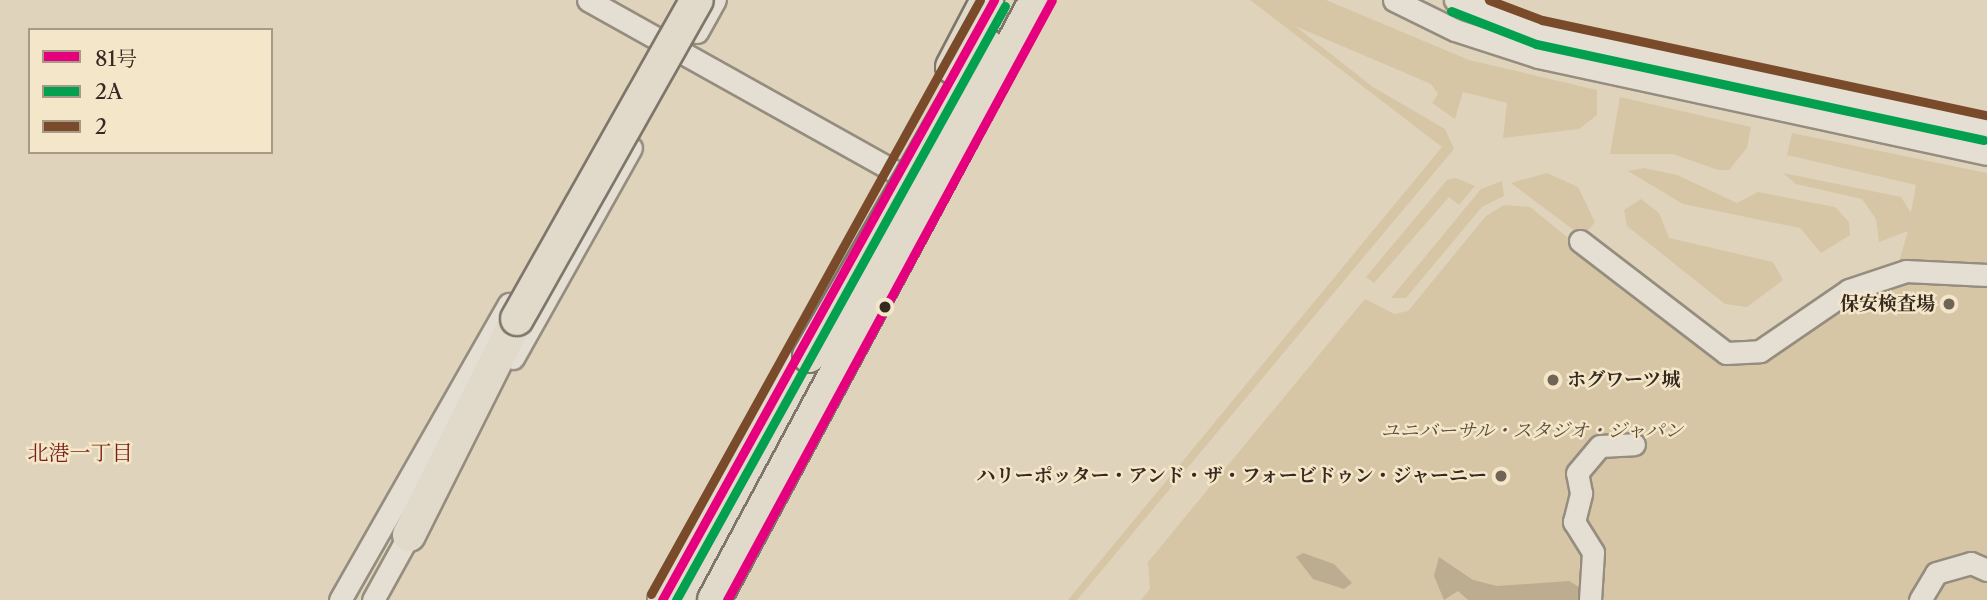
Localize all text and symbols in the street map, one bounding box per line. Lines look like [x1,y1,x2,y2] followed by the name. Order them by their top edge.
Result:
[28,28,273,154] legend
[95,46,137,71] text: 81号
[95,79,123,104] text: 2A
[95,114,107,139] text: 2
[1840,293,1935,315] place label: 保安検査場
[1941,296,1957,312] marker: 保安検査場
[878,300,892,314] unlabelled marker
[1567,369,1681,391] place label: ホグワーツ城
[1545,372,1561,388] marker: ホグワーツ城
[1380,420,1684,442] park label: ユニバーサル・スタジオ・ジャパン
[28,440,132,466] district label: 北港一丁目
[974,465,1487,487] place label: ハリーポッター・アンド・ザ・フォービドゥン・ジャーニー
[1493,468,1509,484] marker: ハリーポッター・アンド・ザ・フォービドゥン・ジャーニー

